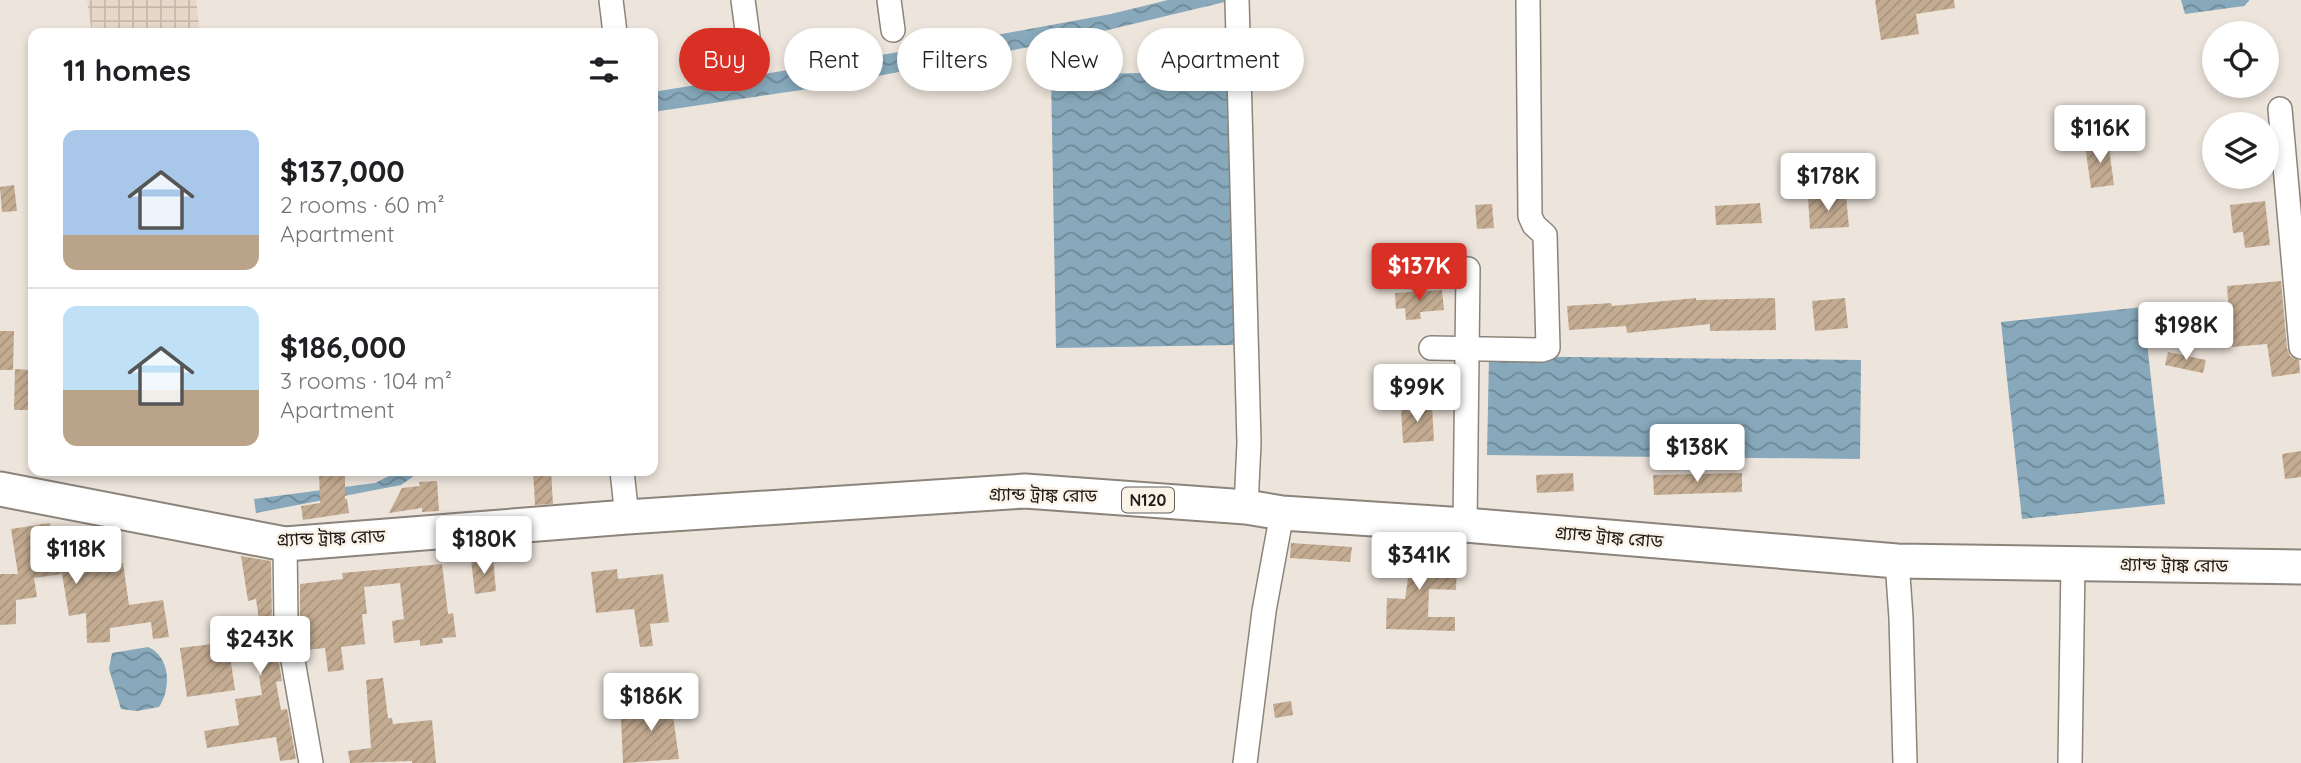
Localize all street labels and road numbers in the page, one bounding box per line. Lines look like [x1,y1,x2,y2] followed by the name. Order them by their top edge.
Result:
[989,482,1098,507] street label: গ্র্যান্ড ট্রাঙ্ক রোড
[1122,488,1174,512] road number: N120
[1554,520,1664,553] street label: গ্র্যান্ড ট্রাঙ্ক রোড
[276,524,386,551] street label: গ্র্যান্ড ট্রাঙ্ক রোড
[2120,552,2229,577] street label: গ্র্যান্ড ট্রাঙ্ক রোড

